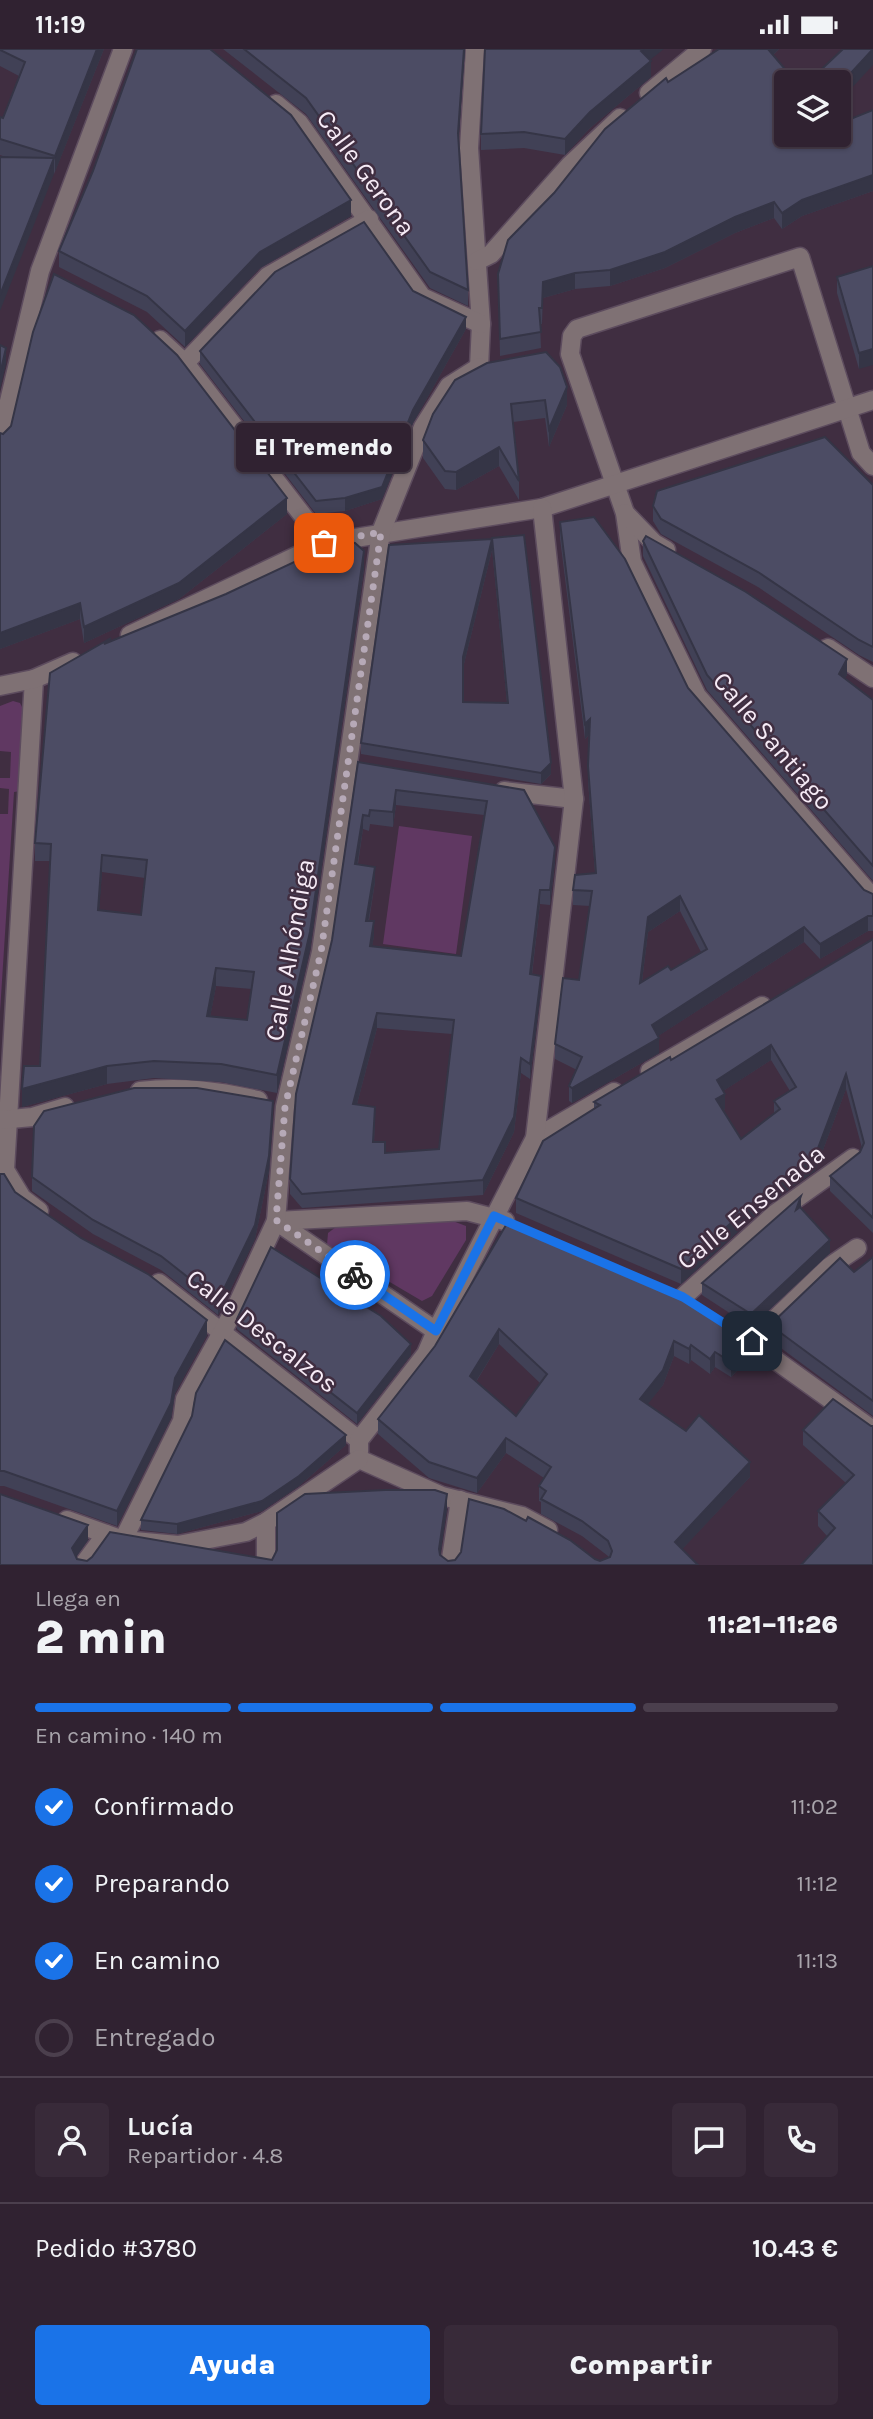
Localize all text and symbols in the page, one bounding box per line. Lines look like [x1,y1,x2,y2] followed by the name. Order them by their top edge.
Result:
[35,9,86,40] text: 11:19
[774,70,851,147] map controls
[774,70,851,147] button: layers
[310,104,422,242] street label: Calle Gerona
[236,424,412,473] callout: El Tremendo
[254,434,393,461] text: El Tremendo
[294,513,354,573] pin
[305,524,343,562] icon: bag
[706,666,840,816] street label: Calle Santiago
[259,857,321,1043] street label: Calle Alhóndiga
[671,1138,831,1276] street label: Calle Ensenada
[320,1240,390,1310] courier
[336,1256,374,1294] icon: bike
[180,1262,344,1400] street label: Calle Descalzos
[722,1311,782,1371] pin
[733,1322,771,1360] icon: home
[35,1585,121,1612] text: Llega en
[707,1609,838,1640] text: 11:21–11:26
[35,1611,167,1665] text: 2 min
[35,1722,223,1749] text: En camino · 140 m
[35,1788,73,1826] icon: check
[94,1791,234,1822] text: Confirmado
[791,1793,838,1820] text: 11:02
[35,1865,73,1903] icon: check
[94,1868,230,1899] text: Preparando
[797,1870,838,1897] text: 11:12
[35,1942,73,1980] icon: check
[94,1945,220,1976] text: En camino
[796,1947,838,1974] text: 11:13
[94,2022,215,2053] text: Entregado
[35,2103,109,2177] button: person
[672,2103,746,2177] button: chat
[764,2103,838,2177] button: phone
[127,2111,194,2142] text: Lucía
[127,2142,283,2169] text: Repartidor · 4.8
[35,2233,197,2264] text: Pedido #3780
[752,2233,838,2264] text: 10.43 €
[35,2325,430,2405] button: Ayuda
[444,2325,838,2405] button: Compartir

